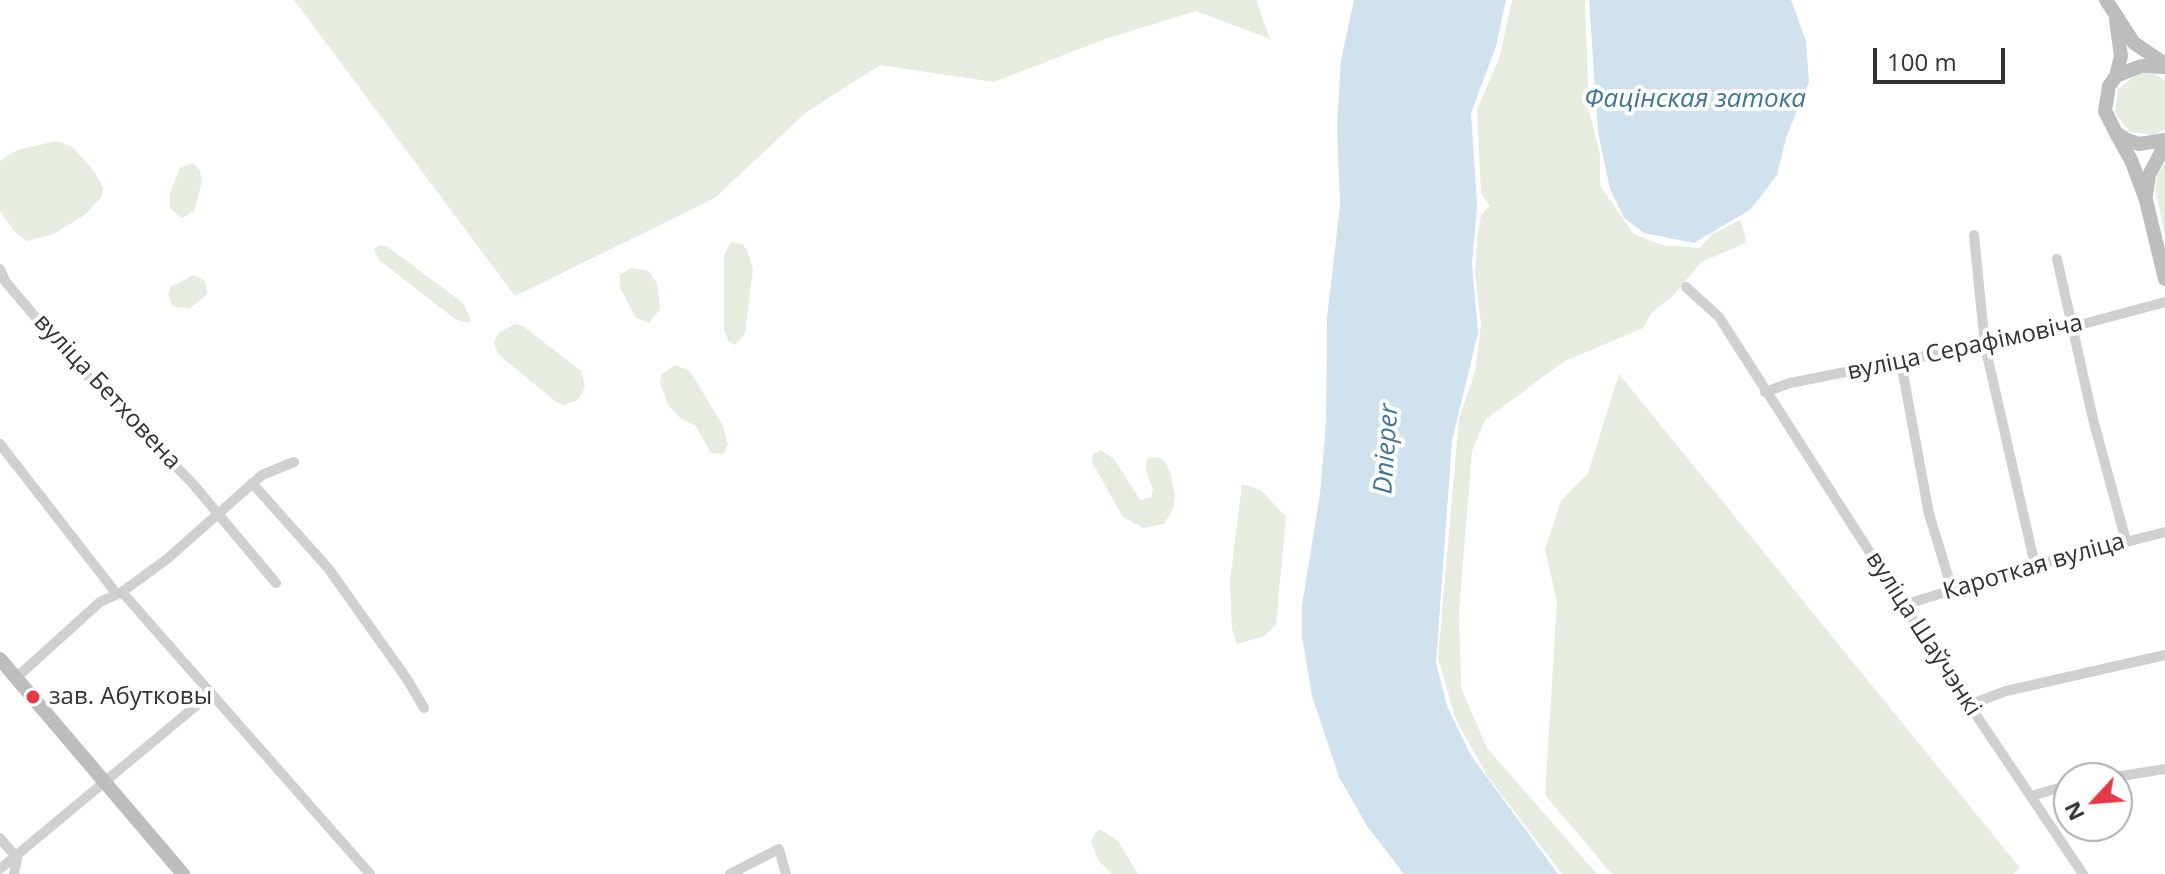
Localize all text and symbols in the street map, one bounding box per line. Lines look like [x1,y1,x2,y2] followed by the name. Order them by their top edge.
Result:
[1877,32,2009,82] scale bar
[1887,45,1957,78] text: 100 m
[1584,84,1806,116] water label: Фацінская затока
[27,308,187,476] street label: вуліца Бетховена
[1845,309,2085,387] street label: вуліца Серафімовіча
[1368,403,1406,495] water label: Dnieper
[1940,527,2128,607] street label: Кароткая вуліца
[1859,546,1987,722] street label: вуліца Шаўчэнкі
[49,683,212,711] place label: зав. Абутковы
[24,688,42,706] marker: зав. Абутковы
[2053,762,2133,842] north arrow
[2056,797,2091,826] text: N

